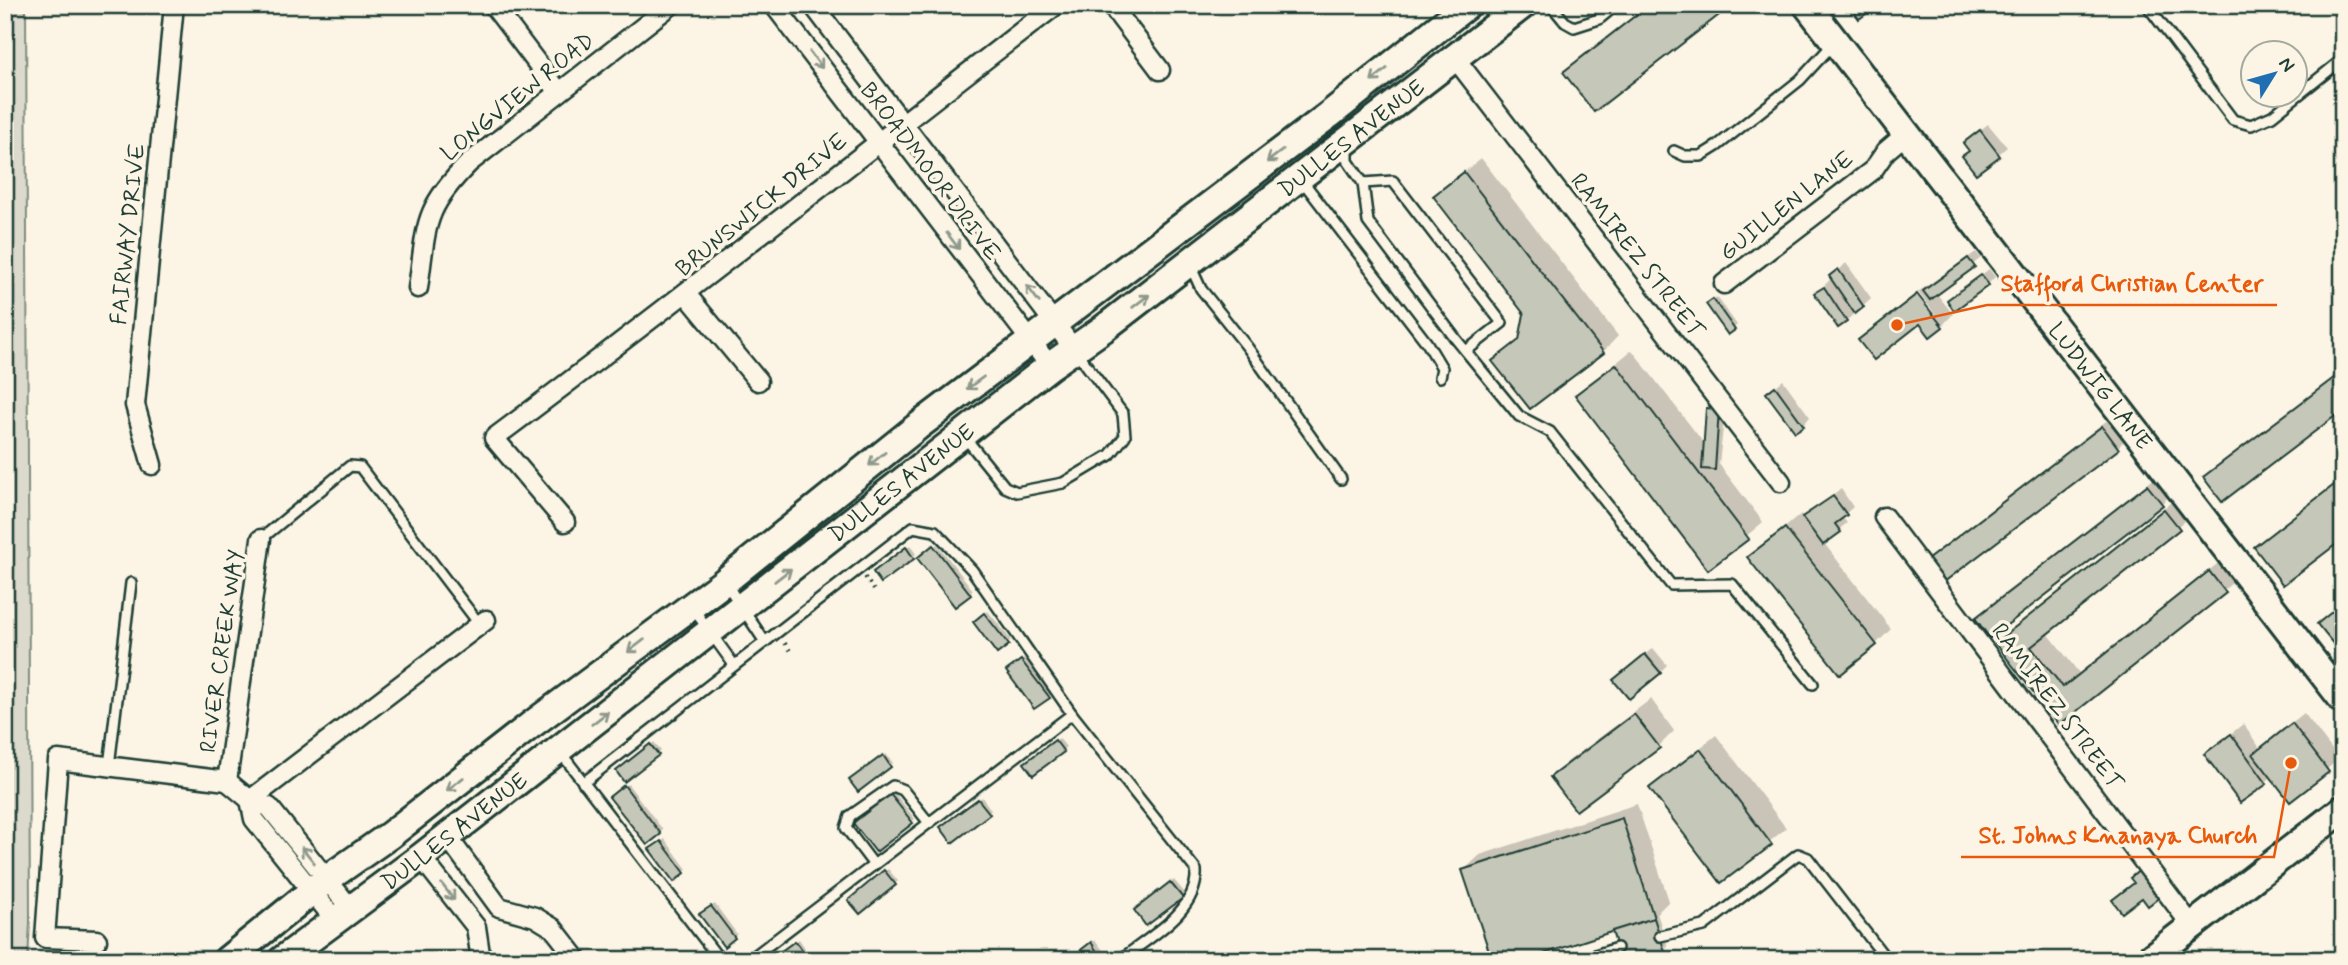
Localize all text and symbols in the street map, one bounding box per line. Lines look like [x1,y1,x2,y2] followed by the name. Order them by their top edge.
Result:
[435,26,601,169] street label: LONGVIEW ROAD
[2240,38,2310,108] north arrow
[808,50,823,68] one-way arrow
[2273,52,2300,77] text: N
[1370,67,1389,82] one-way arrow
[1273,73,1432,205] street label: DULLES AVENUE
[852,77,1007,268] street label: BROADMOOR DRIVE
[670,127,854,284] street label: BRUNSWICK DRIVE
[105,142,153,326] street label: FAIRWAY DRIVE
[1714,145,1860,268] street label: GUILLEN LANE
[1266,149,1284,164] one-way arrow
[1563,168,1711,346] street label: RAMIREZ STREET
[946,231,961,249] one-way arrow
[1987,260,2277,305] callout: Stafford Christian Center
[2001,269,2264,302] text: Stafford Christian Center
[1025,286,1040,304] one-way arrow
[1131,293,1149,308] one-way arrow
[2040,317,2158,457] street label: LUDWIG LANE
[967,376,985,391] one-way arrow
[823,417,982,550] street label: DULLES AVENUE
[869,451,887,466] one-way arrow
[194,547,252,755] street label: RIVER CREEK WAY
[773,567,791,582] one-way arrow
[1984,618,2130,798] street label: RAMIREZ STREET
[627,639,646,654] one-way arrow
[590,711,608,726] one-way arrow
[376,766,535,899] street label: DULLES AVENUE
[447,776,465,791] one-way arrow
[1961,812,2274,857] callout: St. Johns Knanaya Church
[1978,821,2258,852] text: St. Johns Knanaya Church
[300,846,315,864] one-way arrow
[441,882,456,901] one-way arrow

